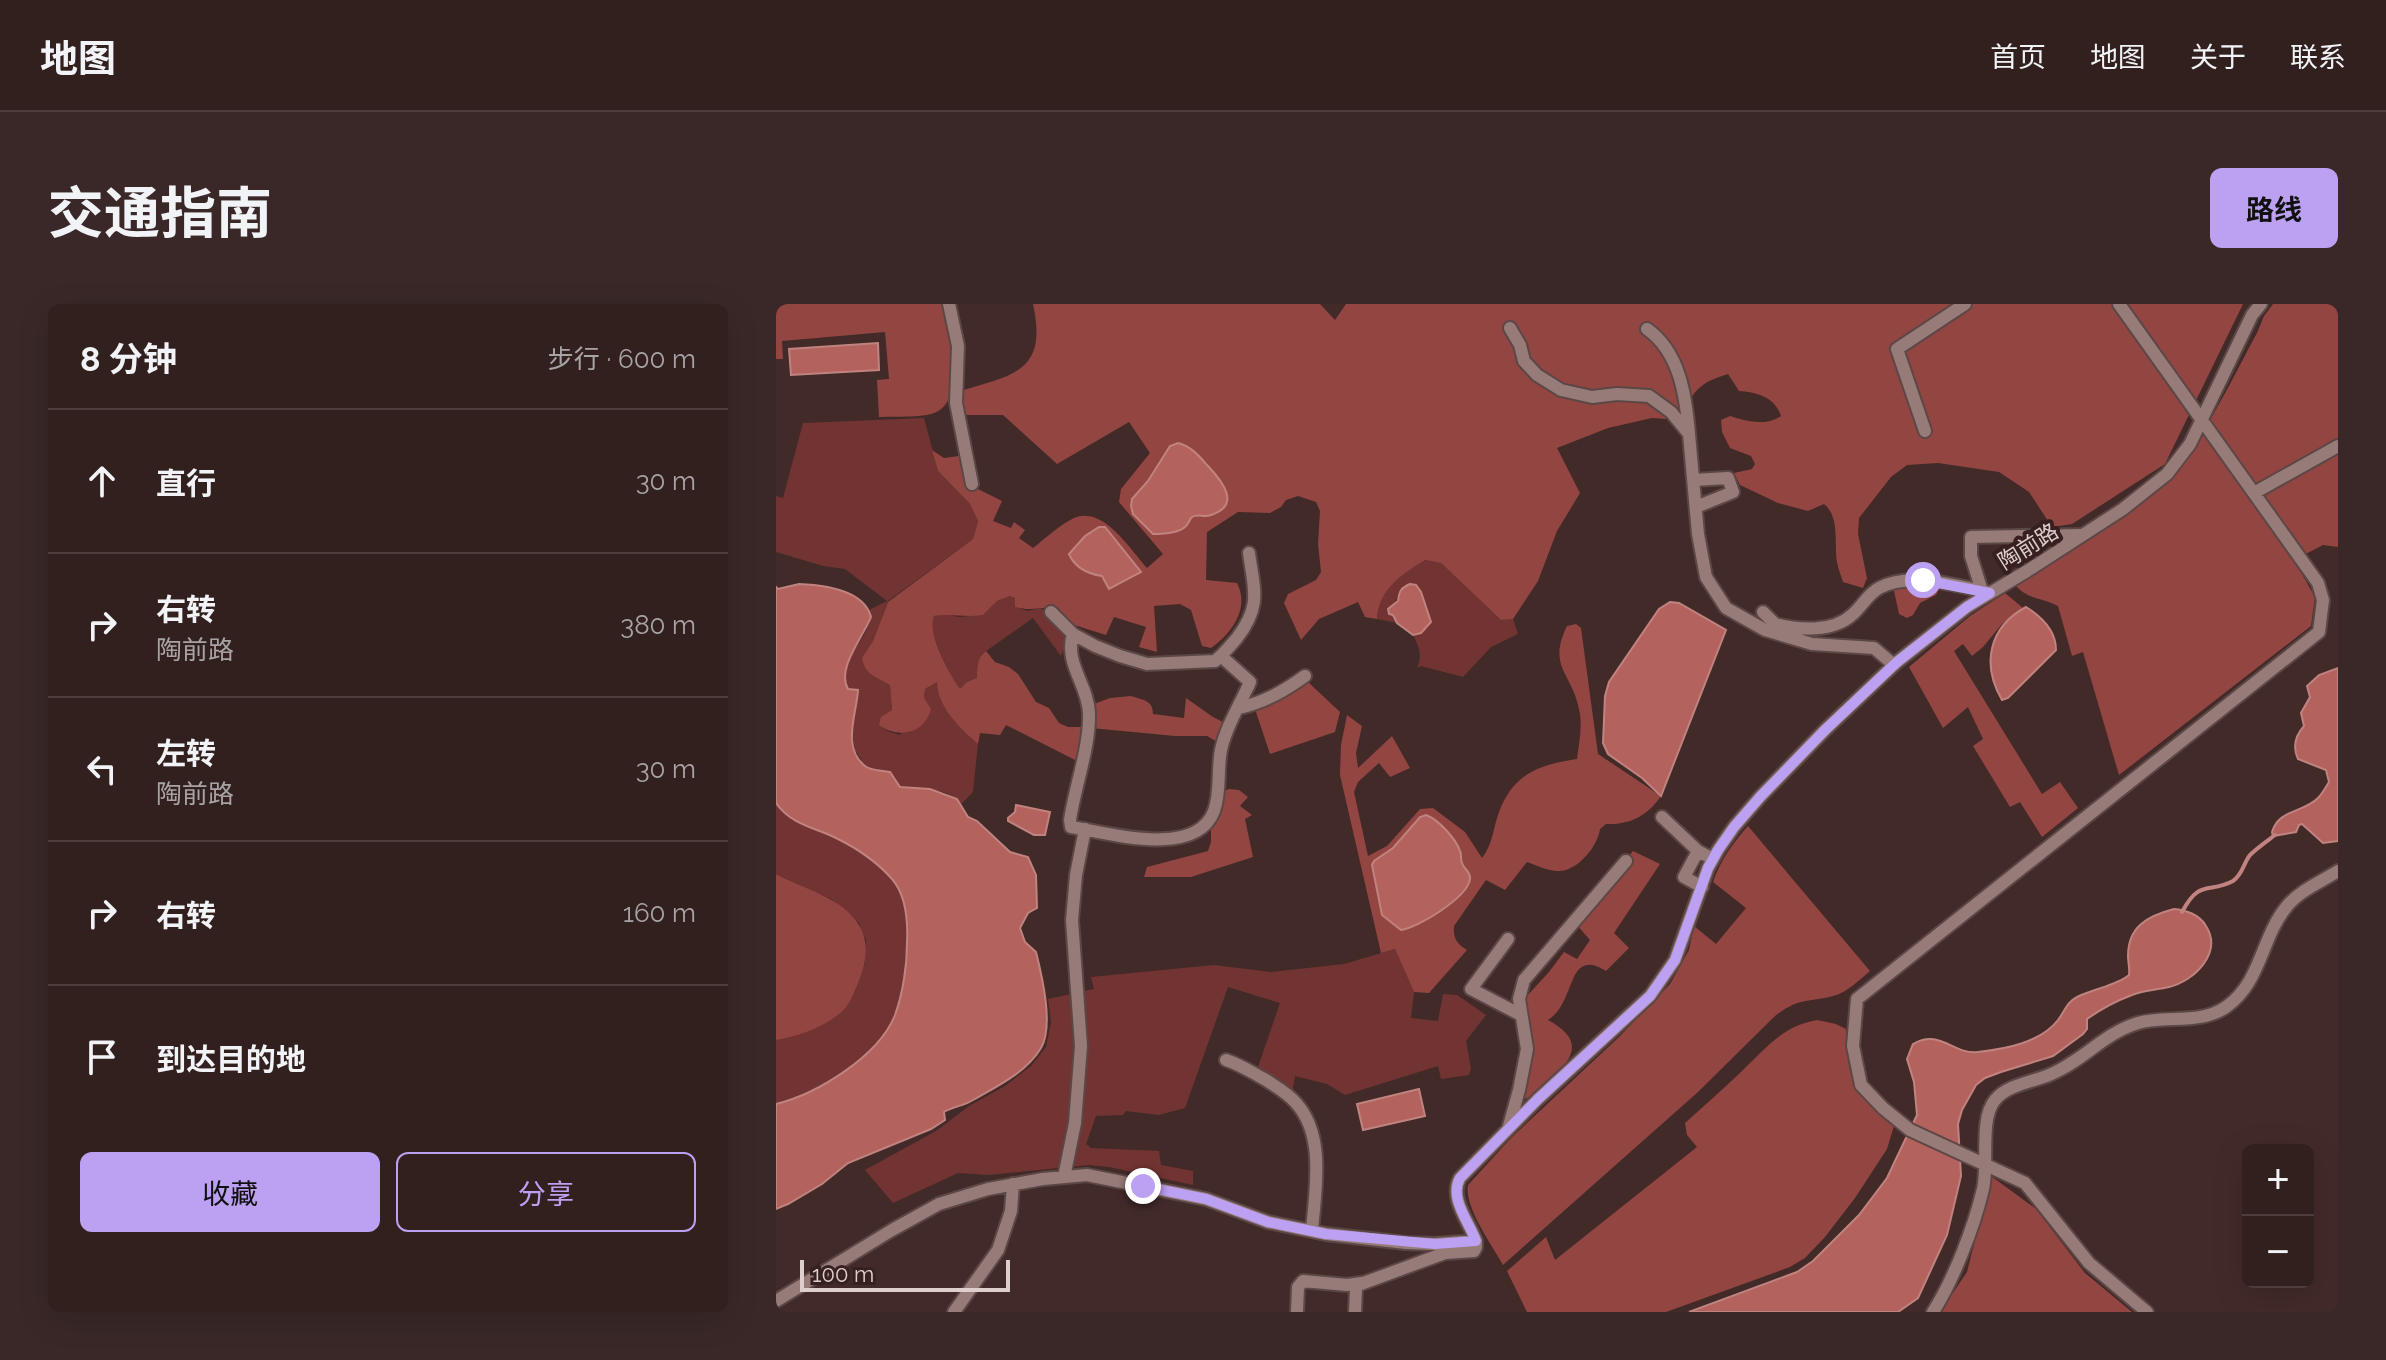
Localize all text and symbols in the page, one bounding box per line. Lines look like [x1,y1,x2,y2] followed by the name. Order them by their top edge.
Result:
[40,36,116,81] text: 地图
[1990,41,2046,74] text: 首页
[2090,41,2146,74] text: 地图
[2190,41,2246,74] text: 关于
[2290,41,2346,74] text: 联系
[2210,168,2338,248] button: 路线
[48,180,272,246] text: 交通指南
[80,339,177,379] text: 8 分钟
[548,344,696,374] text: 步行 · 600 m
[80,459,124,503] icon: ahead
[156,466,216,501] text: 直行
[636,466,696,496] text: 30 m
[1993,517,2063,575] street label: 陶前路
[1905,562,1941,598] route start
[156,592,216,627] text: 右转
[80,603,124,647] icon: right
[620,610,696,640] text: 380 m
[156,635,234,665] text: 陶前路
[156,736,216,771] text: 左转
[80,747,124,791] icon: left
[636,754,696,784] text: 30 m
[156,779,234,809] text: 陶前路
[80,891,124,935] icon: right
[156,898,216,933] text: 右转
[623,898,696,928] text: 160 m
[80,1035,124,1079] icon: arrive
[156,1042,306,1077] text: 到达目的地
[2242,1144,2314,1288] map controls
[2242,1144,2314,1216] button: +
[80,1152,380,1232] button: 收藏
[396,1152,696,1232] button: 分享
[1125,1168,1161,1204] route end
[2242,1216,2314,1288] button: −
[800,1256,1010,1292] scale bar
[812,1261,874,1287] text: 100 m

